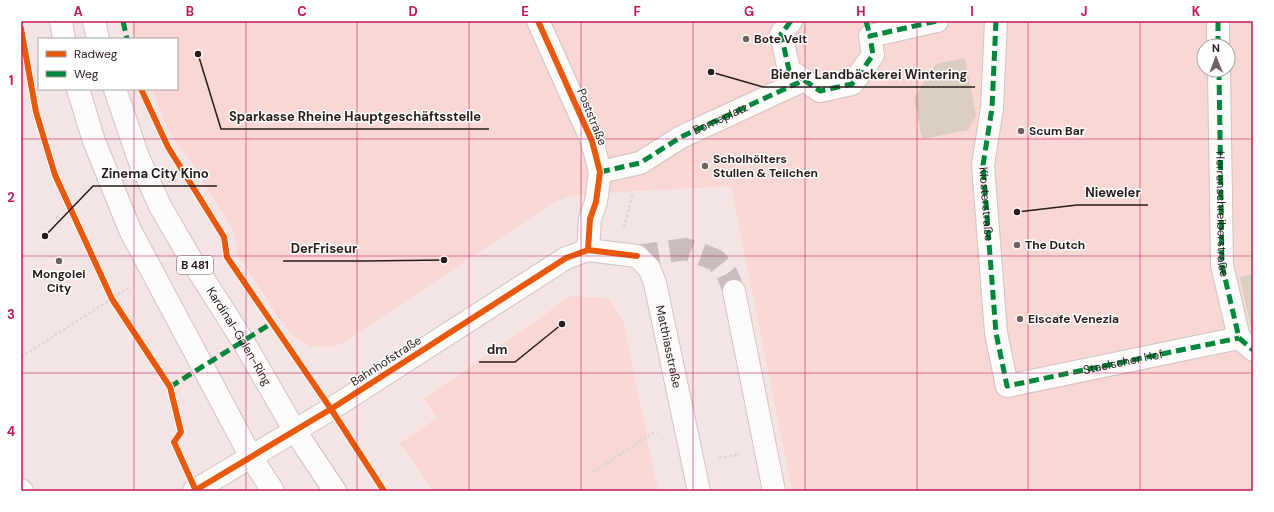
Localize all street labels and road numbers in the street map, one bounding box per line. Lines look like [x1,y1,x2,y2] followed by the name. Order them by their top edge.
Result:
[573,86,611,148] street label: Poststraße
[690,99,751,138] street label: Borneplatz
[1212,151,1233,279] street label: Herrenschreiberstraße
[975,166,997,242] street label: Klosterstraße
[177,256,213,274] road number: B 481
[203,284,275,389] street label: Kardinal-Galen-Ring
[652,304,685,390] street label: Matthiasstraße
[347,332,425,390] street label: Bahnhofstraße
[1082,346,1165,378] street label: Staelscher Hof

